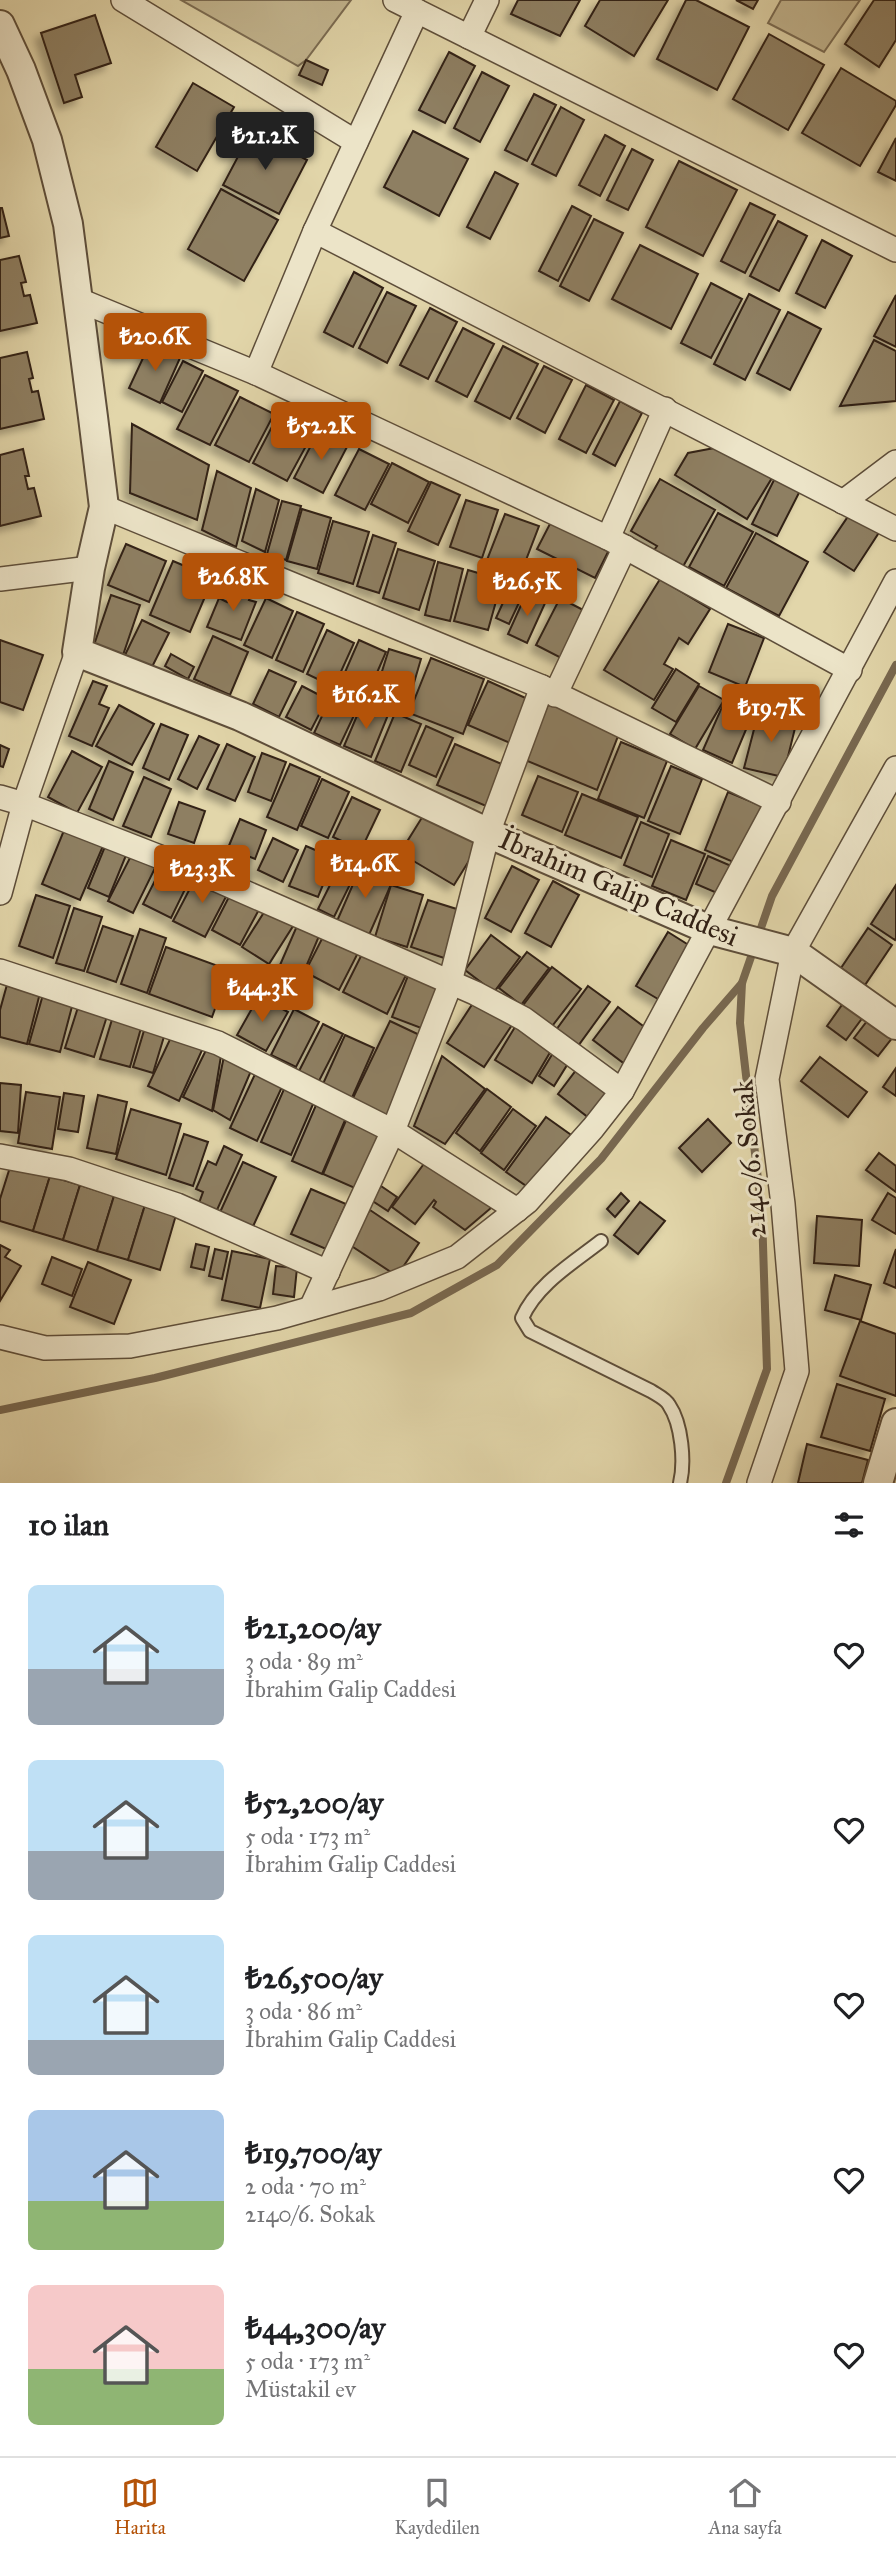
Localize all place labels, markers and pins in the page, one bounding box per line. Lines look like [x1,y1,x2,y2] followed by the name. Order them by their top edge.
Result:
[208,113,322,172] pin: ₺21.2K
[98,314,212,373] pin: ₺20.6K
[264,402,378,462] pin: ₺52.2K
[176,554,290,613] pin: ₺26.8K
[470,558,584,618] pin: ₺26.5K
[309,672,423,731] pin: ₺16.2K
[714,684,828,744] pin: ₺19.7K
[308,841,422,900] pin: ₺14.6K
[145,846,259,905] pin: ₺23.3K
[205,964,319,1024] pin: ₺44.3K

